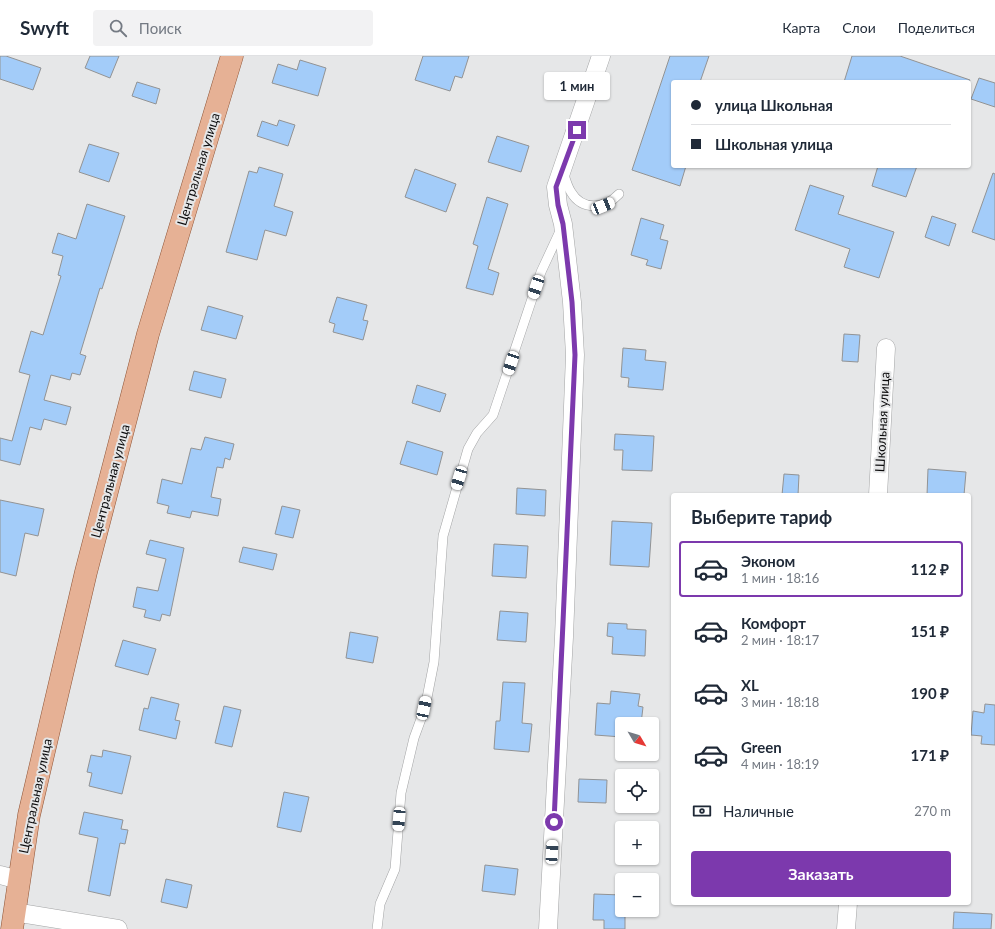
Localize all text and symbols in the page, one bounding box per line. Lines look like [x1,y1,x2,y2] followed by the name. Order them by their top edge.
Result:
[93,10,373,46] search box
[20,16,69,39] text: Swyft
[107,17,129,39] icon: search
[139,19,182,37] text: Поиск
[782,19,820,36] text: Карта
[842,19,876,36] text: Слои
[898,19,975,36] text: Поделиться
[544,72,610,100] callout: 1 мин
[560,78,595,94] text: 1 мин
[715,96,833,114] text: улица Школьная
[173,111,223,227] street label: Центральная улица
[568,121,586,139] route end
[715,135,833,153] text: Школьная улица
[590,196,616,216] car
[527,274,545,300] car
[502,350,520,376] car
[871,371,893,473] street label: Школьная улица
[87,422,133,540] street label: Центральная улица
[450,465,468,491] car
[691,506,832,528] text: Выберите тариф
[693,551,729,587] icon: car
[741,552,795,570] text: Эконом
[911,560,949,578] text: 112 ₽
[741,570,819,586] text: 1 мин · 18:16
[693,613,729,649] icon: car
[741,614,806,632] text: Комфорт
[911,622,949,640] text: 151 ₽
[741,632,819,648] text: 2 мин · 18:17
[693,675,729,711] icon: car
[741,676,759,694] text: XL
[911,684,949,702] text: 190 ₽
[741,694,819,710] text: 3 мин · 18:18
[416,695,432,721] car
[615,717,659,761] north arrow
[615,717,659,917] map controls
[15,737,55,855] street label: Центральная улица
[693,737,729,773] icon: car
[741,738,782,756] text: Green
[911,746,949,764] text: 171 ₽
[741,756,819,772] text: 4 мин · 18:19
[615,769,659,813] button: locate
[691,800,713,822] icon: cash
[723,802,794,820] text: Наличные
[914,803,951,819] text: 270 m
[392,807,406,831] car
[545,813,563,831] route start
[615,821,659,865] button: +
[545,840,559,864] car
[691,851,951,897] button: Заказать
[615,873,659,917] button: −

